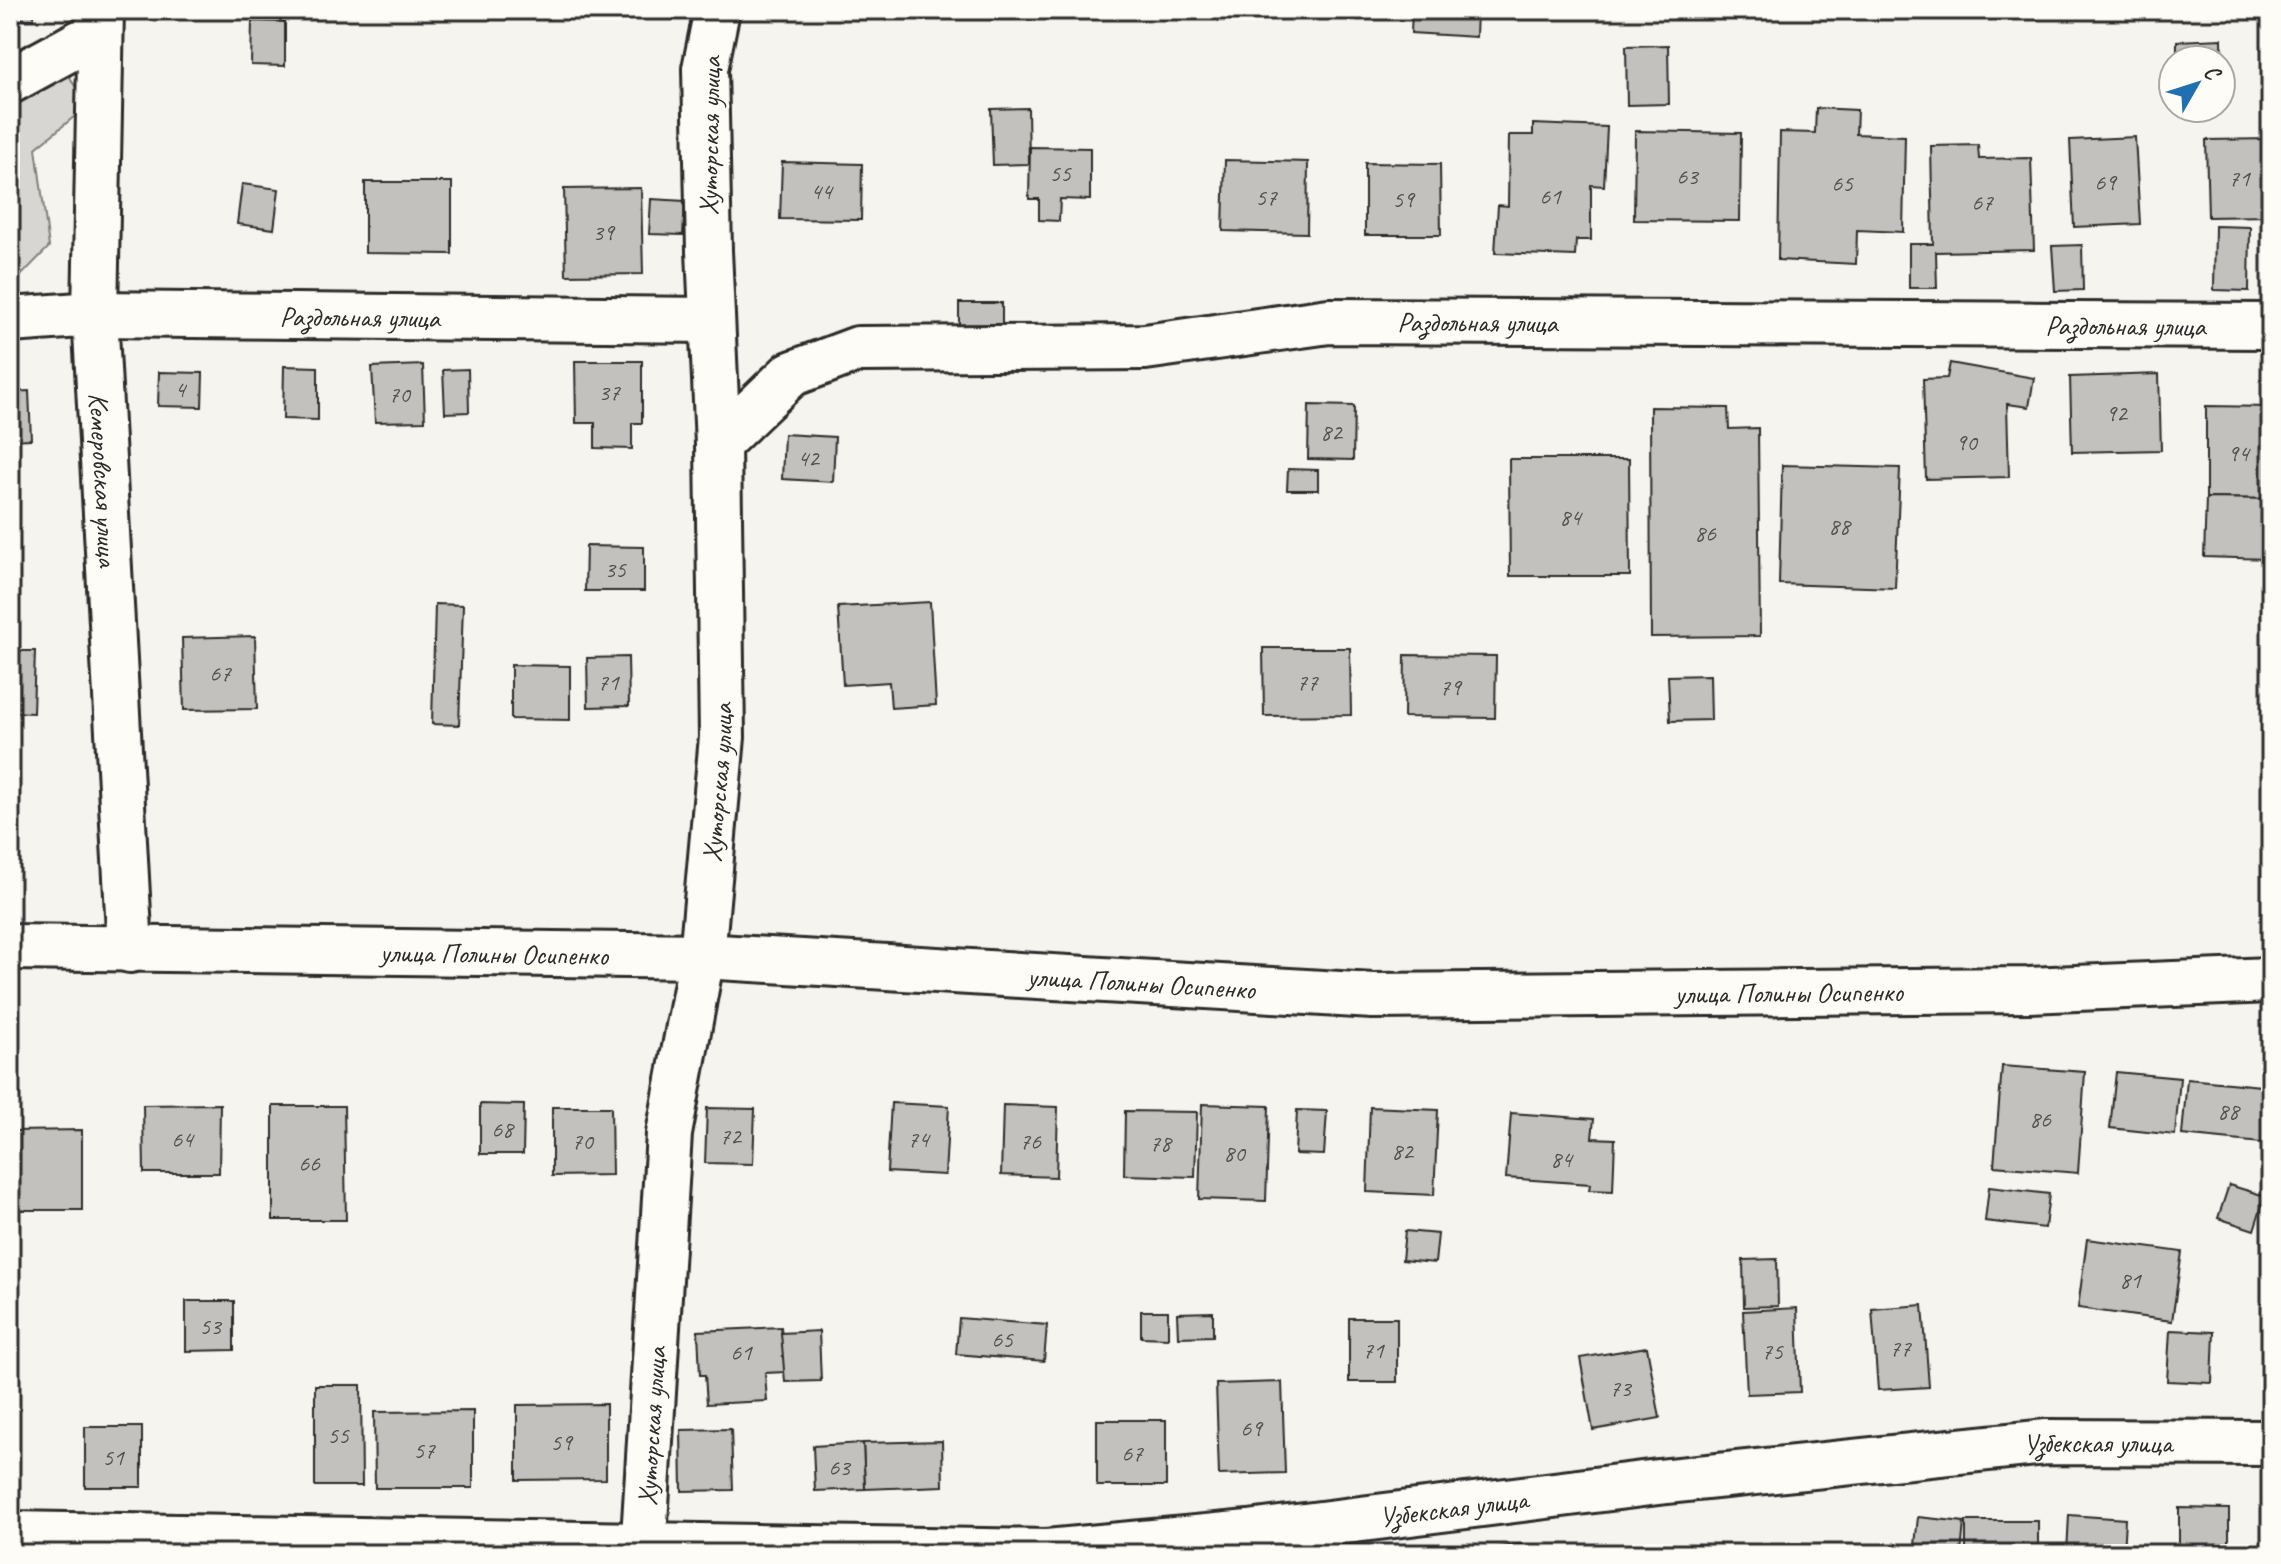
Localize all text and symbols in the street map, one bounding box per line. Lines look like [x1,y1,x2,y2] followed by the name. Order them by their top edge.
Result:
[2157,44,2237,124] north arrow
[691,55,728,216] street label: Хуторская улица
[2197,59,2228,88] text: С
[1049,158,1072,188] house number: 55
[1676,161,1700,191] house number: 63
[2228,163,2251,193] house number: 71
[2094,167,2118,197] house number: 69
[1831,168,1854,198] house number: 65
[810,176,834,206] house number: 44
[1539,181,1562,211] house number: 61
[1255,182,1278,212] house number: 57
[1392,184,1416,214] house number: 59
[1971,187,1994,217] house number: 67
[592,217,616,247] house number: 39
[279,299,442,335] street label: Раздольная улица
[1397,304,1559,341] street label: Раздольная улица
[2045,308,2207,344] street label: Раздольная улица
[175,374,188,404] house number: 4
[598,377,621,407] house number: 37
[388,379,412,409] house number: 70
[81,392,126,570] street label: Кемеровская улица
[2105,398,2129,428] house number: 92
[1320,417,1344,447] house number: 82
[1955,427,1979,457] house number: 90
[2227,438,2251,468] house number: 94
[797,443,821,473] house number: 42
[1559,502,1583,532] house number: 84
[1828,511,1852,541] house number: 88
[1694,518,1717,548] house number: 86
[604,554,627,584] house number: 35
[209,658,232,688] house number: 67
[597,667,620,697] house number: 71
[1296,667,1319,697] house number: 77
[1439,672,1463,702] house number: 79
[694,701,740,863] street label: Хуторская улица
[378,935,610,973] street label: улица Полины Осипенко
[1024,958,1258,1007] street label: улица Полины Осипенко
[1673,974,1905,1011] street label: улица Полины Осипенко
[2217,1096,2241,1126] house number: 88
[2029,1104,2052,1134] house number: 86
[491,1114,515,1144] house number: 68
[719,1121,743,1151] house number: 72
[171,1124,195,1154] house number: 64
[907,1124,931,1154] house number: 74
[571,1126,595,1156] house number: 70
[1019,1126,1042,1156] house number: 76
[1149,1128,1173,1158] house number: 78
[1391,1136,1415,1166] house number: 82
[1223,1138,1247,1168] house number: 80
[1550,1144,1574,1174] house number: 84
[298,1148,321,1178] house number: 66
[2119,1265,2142,1295] house number: 81
[199,1311,223,1341] house number: 53
[991,1324,1014,1354] house number: 65
[1889,1333,1912,1363] house number: 77
[1362,1335,1385,1365] house number: 71
[1761,1336,1784,1366] house number: 75
[730,1337,753,1367] house number: 61
[629,1344,674,1507] street label: Хуторская улица
[1609,1373,1633,1403] house number: 73
[1240,1413,1264,1443] house number: 69
[327,1420,350,1450] house number: 55
[2022,1425,2175,1462] street label: Узбекская улица
[550,1427,574,1457] house number: 59
[413,1435,436,1465] house number: 57
[1121,1438,1144,1468] house number: 67
[102,1442,125,1472] house number: 51
[828,1452,852,1482] house number: 63
[1377,1481,1532,1535] street label: Узбекская улица

